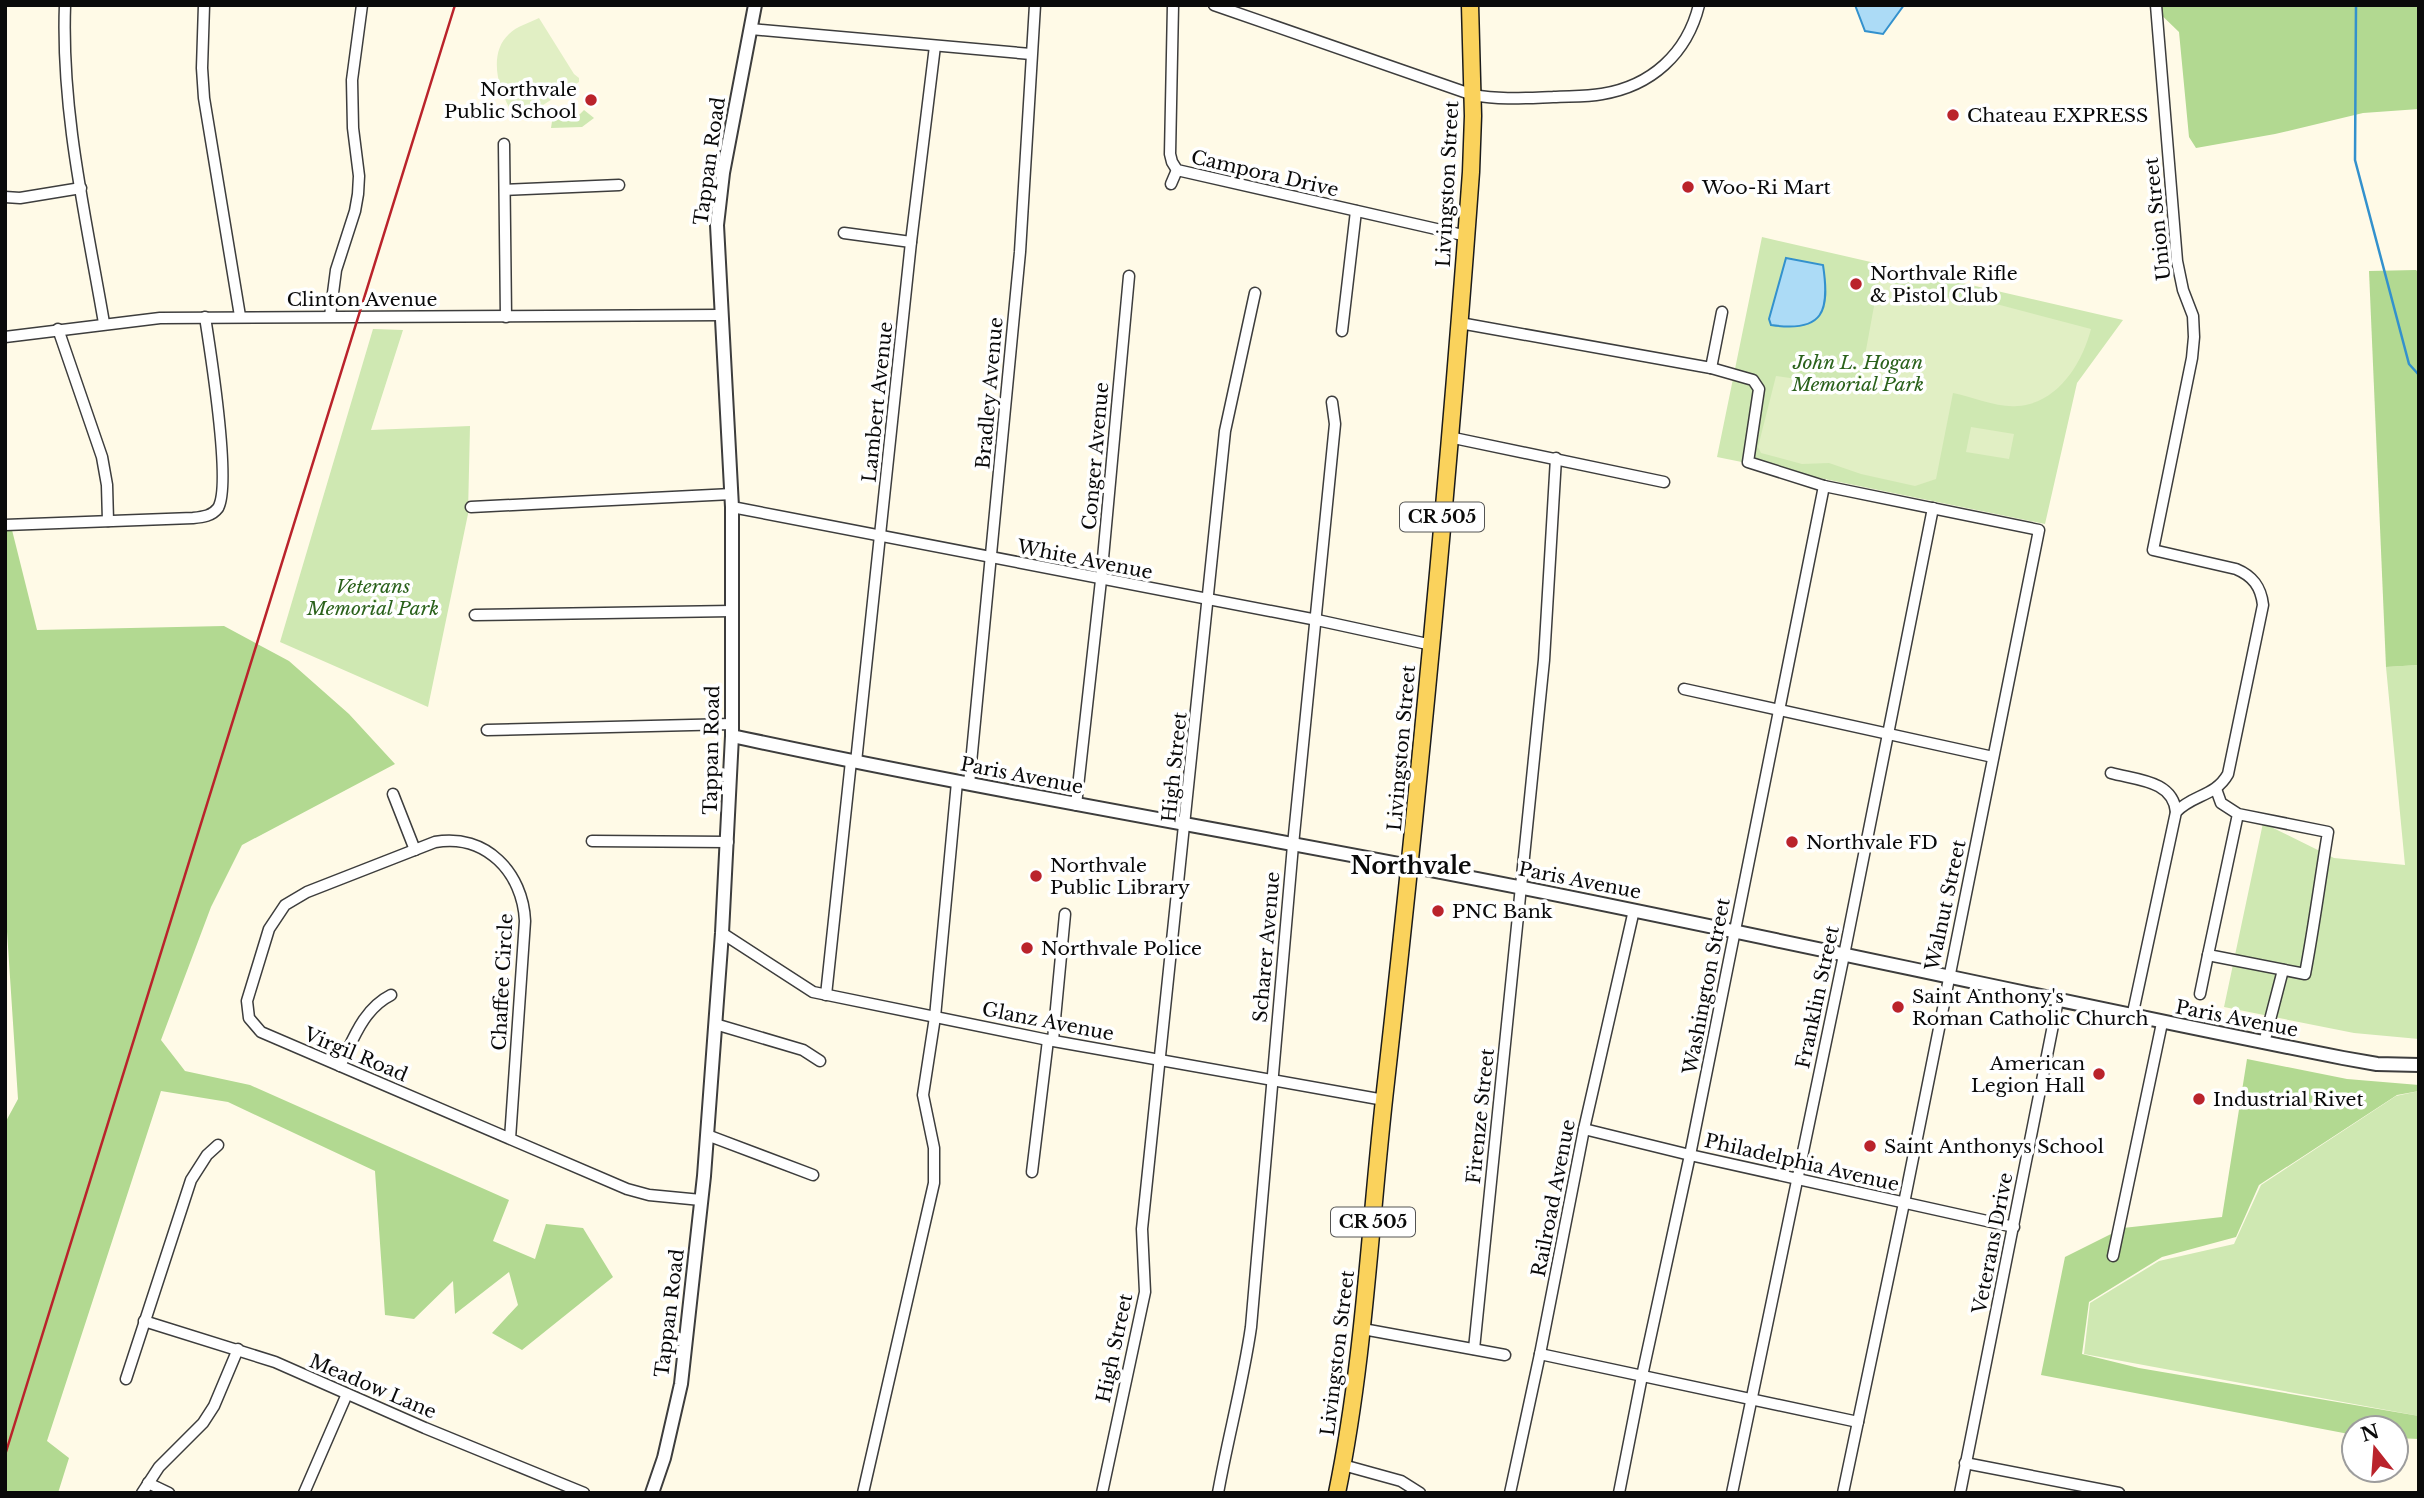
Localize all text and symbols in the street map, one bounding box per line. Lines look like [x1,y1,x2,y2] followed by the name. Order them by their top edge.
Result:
[444,78,577,123] place label: Northvale Public School
[583,92,599,108] marker: Northvale Public School
[689,95,730,227] street label: Tappan Road
[1432,99,1463,268] street label: Livingston Street
[1967,104,2148,127] place label: Chateau EXPRESS
[1945,107,1961,123] marker: Chateau EXPRESS
[1189,145,1341,202] street label: Campora Drive
[2140,156,2175,282] street label: Union Street
[1701,176,1831,199] place label: Woo-Ri Mart
[1680,179,1696,195] marker: Woo-Ri Mart
[1870,262,2018,307] place label: Northvale Rifle & Pistol Club
[1848,276,1864,292] marker: Northvale Rifle & Pistol Club
[287,288,437,311] street label: Clinton Avenue
[971,316,1008,470] street label: Bradley Avenue
[858,321,897,483] street label: Lambert Avenue
[1791,351,1924,396] park label: John L. Hogan Memorial Park
[1078,381,1113,531] street label: Conger Avenue
[1400,503,1484,532] road number: CR 505
[1014,535,1155,584] street label: White Avenue
[306,575,439,620] park label: Veterans Memorial Park
[1383,663,1420,832] street label: Livingston Street
[699,685,724,815] street label: Tappan Road
[1157,710,1192,824] street label: High Street
[959,752,1085,799] street label: Paris Avenue
[1806,831,1938,854] place label: Northvale FD
[1784,834,1800,850] marker: Northvale FD
[1920,837,1971,974] street label: Walnut Street
[1350,852,1472,880] district label: Northvale
[1050,854,1190,899] place label: Northvale Public Library
[1517,857,1643,904] street label: Paris Avenue
[1028,868,1044,884] marker: Northvale Public Library
[1248,871,1285,1023] street label: Scharer Avenue
[1678,895,1735,1077] street label: Washington Street
[1452,900,1553,923] place label: PNC Bank
[1430,903,1446,919] marker: PNC Bank
[487,913,518,1051] street label: Chaffee Circle
[1791,923,1844,1071] street label: Franklin Street
[1041,937,1202,960] place label: Northvale Police
[1019,940,1035,956] marker: Northvale Police
[1912,985,2149,1030] place label: Saint Anthony's Roman Catholic Church
[2174,995,2300,1042] street label: Paris Avenue
[980,997,1116,1046] street label: Glanz Avenue
[1890,999,1906,1015] marker: Saint Anthony's Roman Catholic Church
[300,1022,411,1087] street label: Virgil Road
[1462,1046,1499,1185] street label: Firenze Street
[1971,1052,2085,1097] place label: American Legion Hall
[2091,1066,2107,1082] marker: American Legion Hall
[2213,1088,2364,1111] place label: Industrial Rivet
[2191,1091,2207,1107] marker: Industrial Rivet
[1527,1117,1580,1279] street label: Railroad Avenue
[1702,1129,1901,1196] street label: Philadelphia Avenue
[1884,1135,2104,1158] place label: Saint Anthonys School
[1862,1138,1878,1154] marker: Saint Anthonys School
[1967,1171,2017,1317] street label: Veterans Drive
[1331,1208,1415,1237] road number: CR 505
[650,1247,689,1379] street label: Tappan Road
[1316,1268,1359,1437] street label: Livingston Street
[1092,1291,1137,1405] street label: High Street
[306,1349,440,1424] street label: Meadow Lane
[2340,1414,2410,1484] north arrow
[2358,1420,2382,1447] text: N

